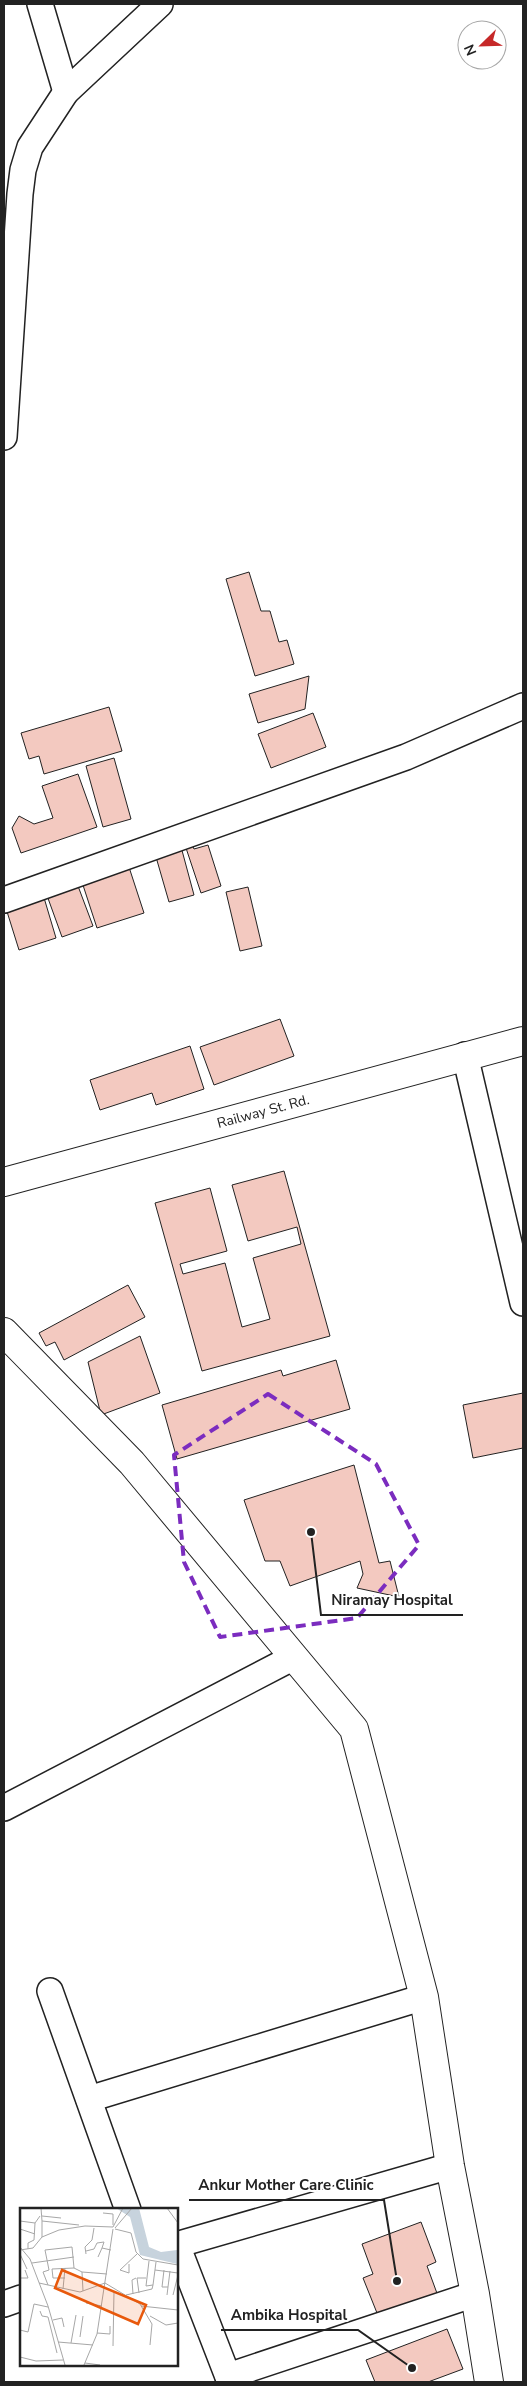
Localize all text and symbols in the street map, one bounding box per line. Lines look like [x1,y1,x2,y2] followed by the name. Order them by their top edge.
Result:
[457,20,507,70] north arrow
[460,41,481,58] text: N
[215,1090,311,1133] street label: Railway St. Rd.
[321,1585,463,1615] callout: Niramay Hospital
[331,1590,453,1610] text: Niramay Hospital
[189,2170,384,2200] callout: Ankur Mother Care Clinic
[198,2175,374,2195] text: Ankur Mother Care Clinic
[20,2208,178,2366] inset map
[221,2300,358,2330] callout: Ambika Hospital
[231,2305,347,2325] text: Ambika Hospital

